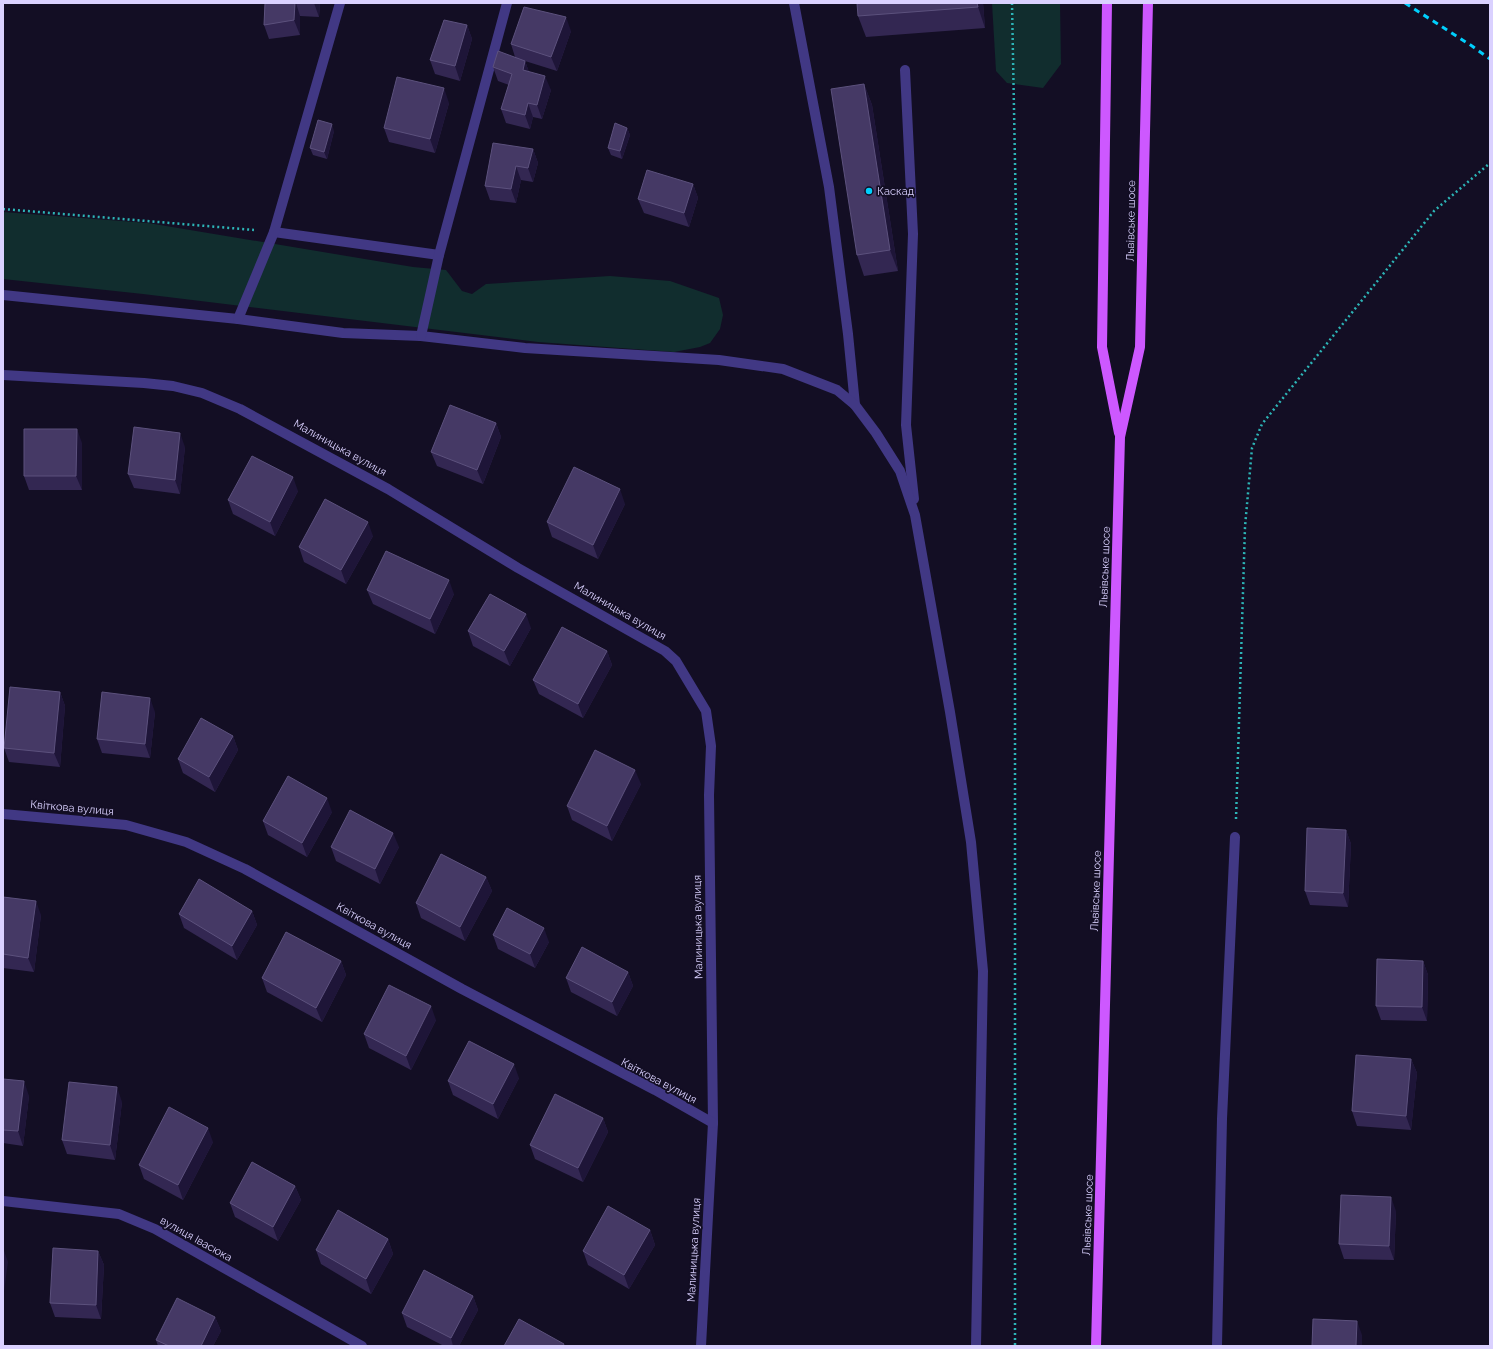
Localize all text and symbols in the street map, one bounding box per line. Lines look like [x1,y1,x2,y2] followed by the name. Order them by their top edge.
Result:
[1124,180,1138,262] street label: Львівське шосе
[877,185,915,198] place label: Каскад
[864,186,874,196] marker: Каскад
[291,417,389,479] street label: Малиницька вулиця
[1097,526,1113,608] street label: Львівське шосе
[572,579,668,643] street label: Малиницька вулиця
[30,798,114,818] street label: Квіткова вулиця
[1088,850,1104,932] street label: Львівське шосе
[691,875,705,979] street label: Малиницька вулиця
[334,900,414,952] street label: Квіткова вулиця
[619,1056,699,1106] street label: Квіткова вулиця
[1080,1174,1096,1256] street label: Львівське шосе
[685,1198,703,1302] street label: Малиницька вулиця
[158,1214,234,1264] street label: вулиця Івасюка

